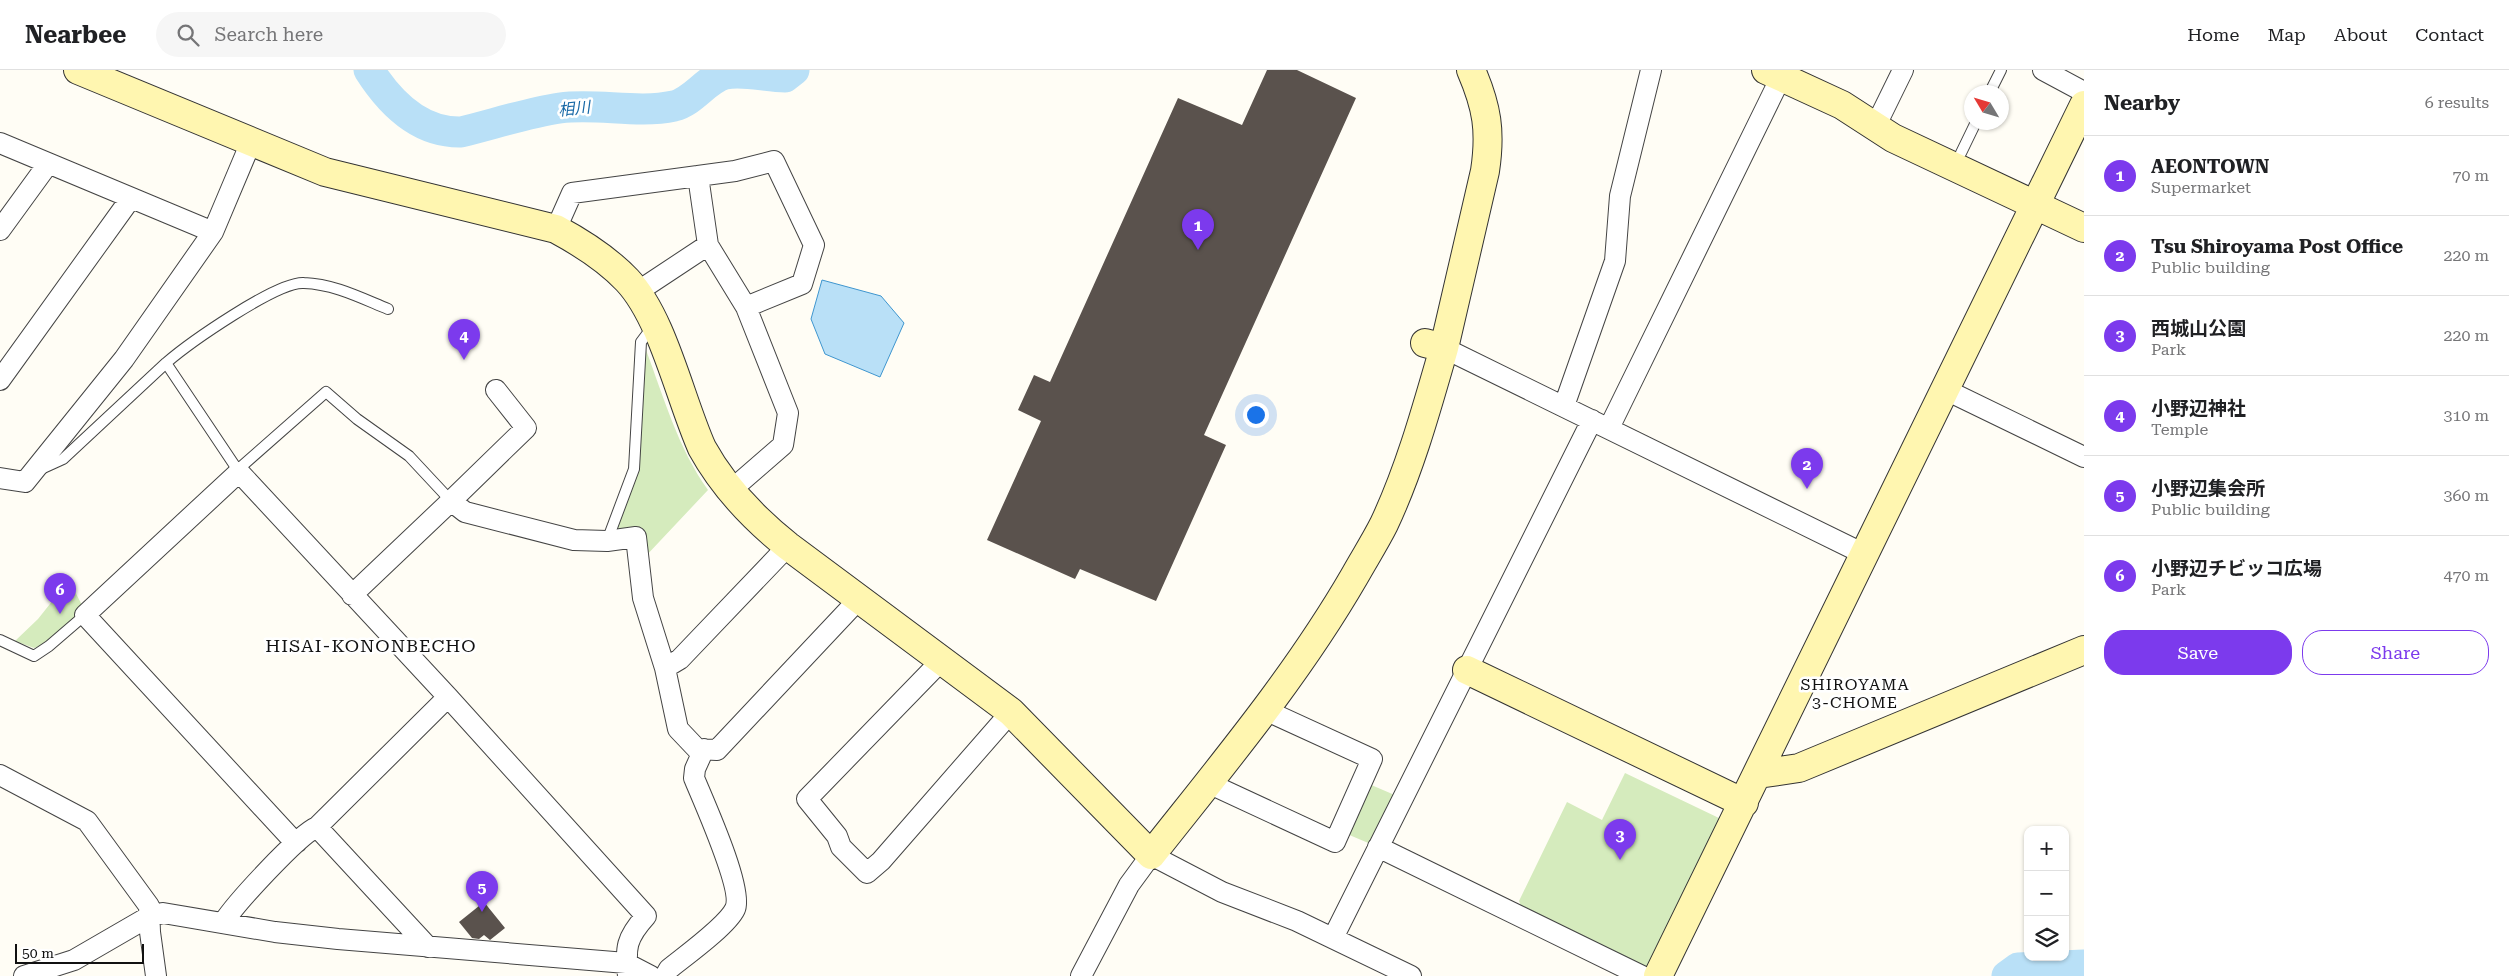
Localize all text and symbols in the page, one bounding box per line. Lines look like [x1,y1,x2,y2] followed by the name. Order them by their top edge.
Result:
[156,12,506,57] search box
[25,21,126,49] text: Nearbee
[174,21,202,49] icon: search
[214,23,323,46] text: Search here
[2187,24,2239,45] text: Home
[2267,24,2306,45] text: Map
[2334,24,2387,45] text: About
[2415,24,2484,45] text: Contact
[1964,85,2009,130] north arrow
[2104,91,2180,115] text: Nearby
[2425,93,2489,112] text: 6 results
[557,97,593,120] water label: 相川
[2151,155,2269,178] text: AEONTOWN
[2116,166,2124,185] text: 1
[2452,166,2489,185] text: 70 m
[2151,178,2251,197] text: Supermarket
[1182,209,1214,250] pin: 1
[2151,235,2403,258] text: Tsu Shiroyama Post Office
[2116,246,2124,265] text: 2
[2443,246,2489,265] text: 220 m
[2151,258,2270,277] text: Public building
[2151,317,2246,340] text: 西城山公園
[448,319,480,360] pin: 4
[2116,326,2124,345] text: 3
[2443,326,2489,345] text: 220 m
[2151,340,2186,359] text: Park
[2151,397,2246,420] text: 小野辺神社
[1243,402,1269,428] your location
[2116,406,2124,425] text: 4
[2443,406,2489,425] text: 310 m
[2151,420,2208,439] text: Temple
[1791,448,1823,489] pin: 2
[2151,477,2265,500] text: 小野辺集会所
[2116,486,2124,505] text: 5
[2443,486,2489,505] text: 360 m
[2151,500,2270,519] text: Public building
[2151,557,2322,580] text: 小野辺チビッコ広場
[2116,566,2124,585] text: 6
[2443,566,2489,585] text: 470 m
[44,573,76,614] pin: 6
[2151,580,2186,599] text: Park
[2104,630,2292,675] button: Save
[2302,630,2489,675] button: Share
[265,635,477,656] district label: HISAI-KONONBECHO
[1800,675,1910,712] district label: SHIROYAMA 3-CHOME
[1604,819,1636,860] pin: 3
[2024,826,2069,961] map controls
[2024,826,2069,871] button: +
[466,871,498,912] pin: 5
[2024,871,2069,916] button: −
[2024,916,2069,961] button: layers
[15,941,144,964] scale bar
[22,945,54,961] text: 50 m

